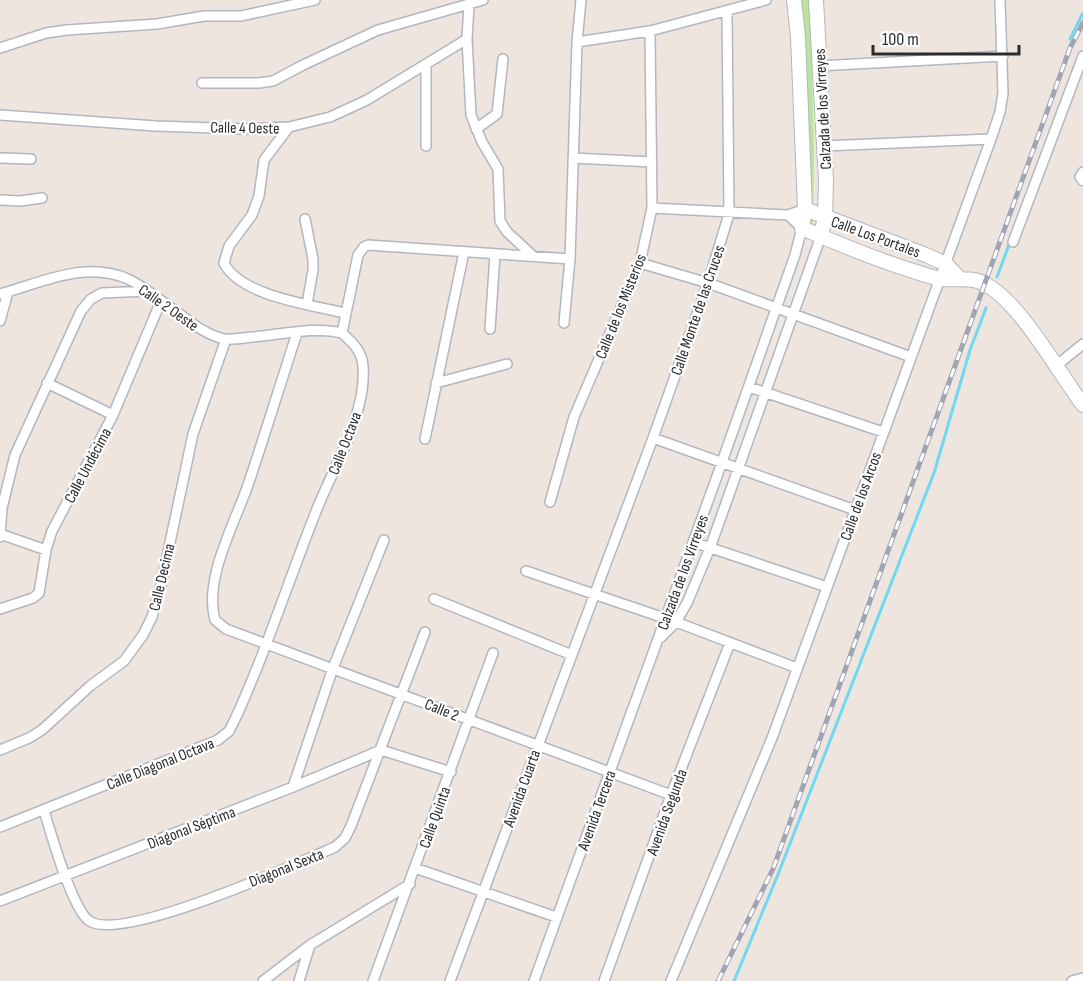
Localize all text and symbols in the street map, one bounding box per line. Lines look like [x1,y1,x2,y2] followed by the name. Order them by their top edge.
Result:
[873,18,1018,56] scale bar
[882,29,919,50] text: 100 m
[811,48,836,170] street label: Calzada de los Virreyes
[210,118,280,139] street label: Calle 4 Oeste
[828,212,923,262] street label: Calle Los Portales
[667,243,730,378] street label: Calle Monte de las Cruces
[592,251,651,362] street label: Calle de los Misterios
[134,281,202,336] street label: Calle 2 Oeste
[325,409,366,478] street label: Calle Octava
[61,425,116,506] street label: Calle Undécima
[837,450,886,543] street label: Calle de los Arcos
[654,512,713,633] street label: Calzada de los Virreyes
[145,542,179,613] street label: Calle Decima
[422,695,461,726] street label: Calle 2
[104,734,217,795] street label: Calle Diagonal Octava
[499,747,545,831] street label: Avenida Cuarta
[643,767,692,859] street label: Avenida Segunda
[574,768,621,854] street label: Avenida Tercera
[416,784,455,851] street label: Calle Quinta
[145,803,238,854] street label: Diagonal Séptima
[247,845,327,892] street label: Diagonal Sexta

